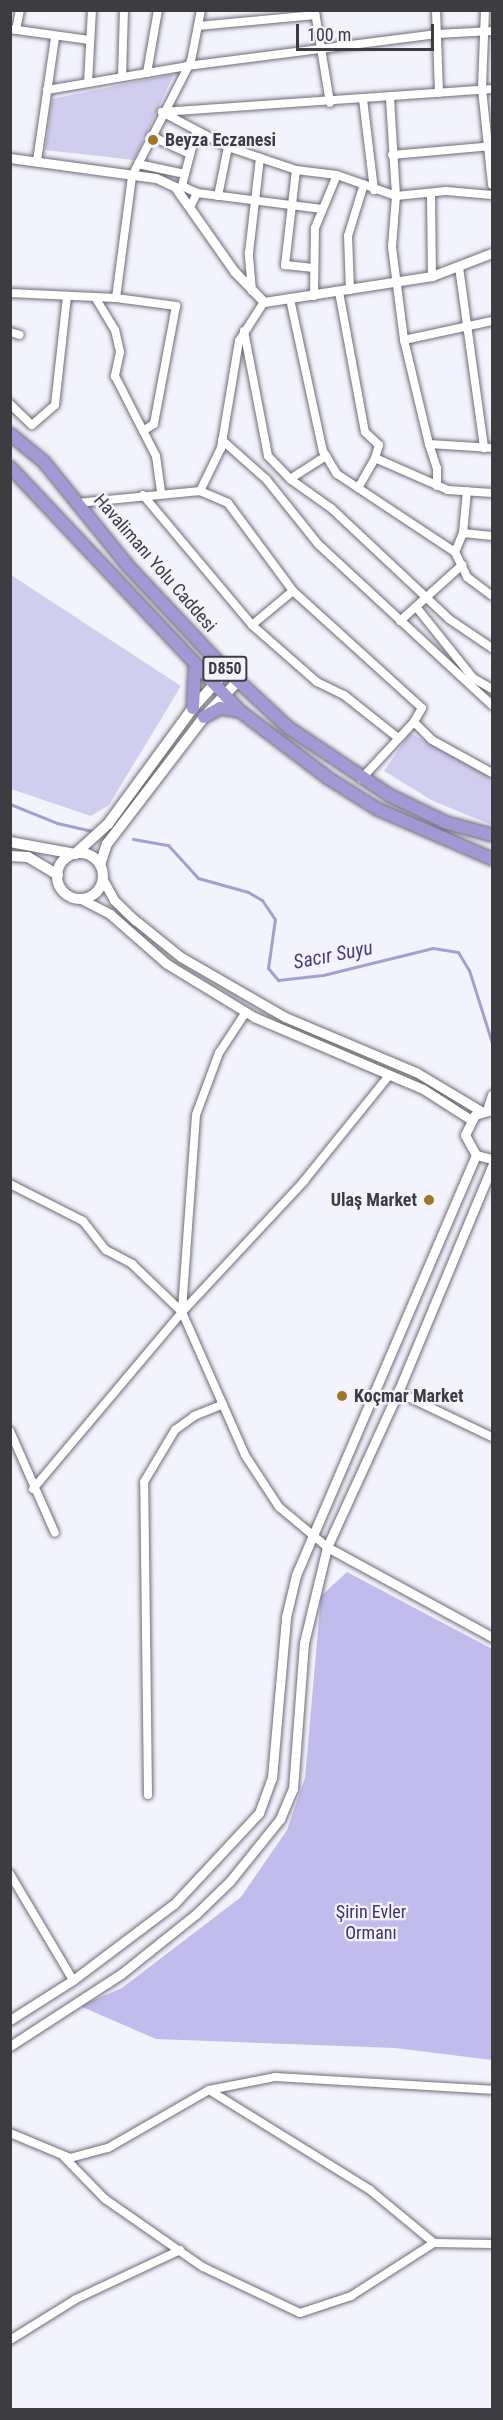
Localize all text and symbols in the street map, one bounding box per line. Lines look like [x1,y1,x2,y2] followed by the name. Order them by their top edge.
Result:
[299,12,437,50] scale bar
[307,24,351,45] text: 100 m
[165,129,276,151] place label: Beyza Eczanesi
[146,133,160,147] marker: Beyza Eczanesi
[89,490,221,636] street label: Havalimanı Yolu Caddesi
[201,656,249,682] road number: D850
[291,936,375,974] water label: Sacır Suyu
[331,1189,417,1211] place label: Ulaş Market
[422,1193,436,1207] marker: Ulaş Market
[354,1385,464,1407] place label: Koçmar Market
[335,1389,349,1403] marker: Koçmar Market
[336,1902,406,1944] park label: Şirin Evler Ormanı

